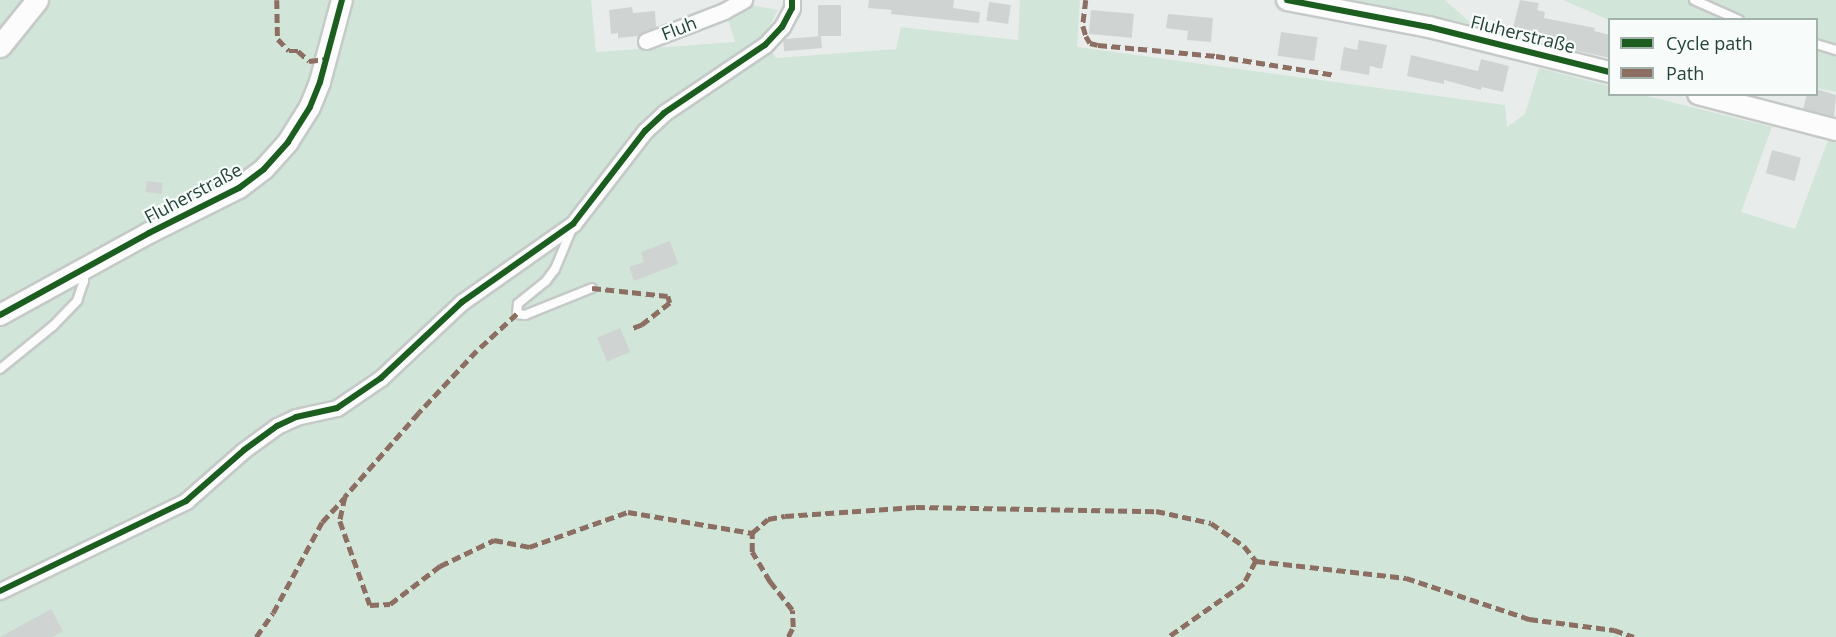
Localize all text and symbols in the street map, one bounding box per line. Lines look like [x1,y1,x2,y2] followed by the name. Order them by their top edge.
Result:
[658,11,700,45] street label: Fluh
[1468,11,1578,57] street label: Fluherstraße
[1608,18,1818,96] legend
[1666,31,1753,55] text: Cycle path
[1666,61,1704,85] text: Path
[141,158,245,228] street label: Fluherstraße

